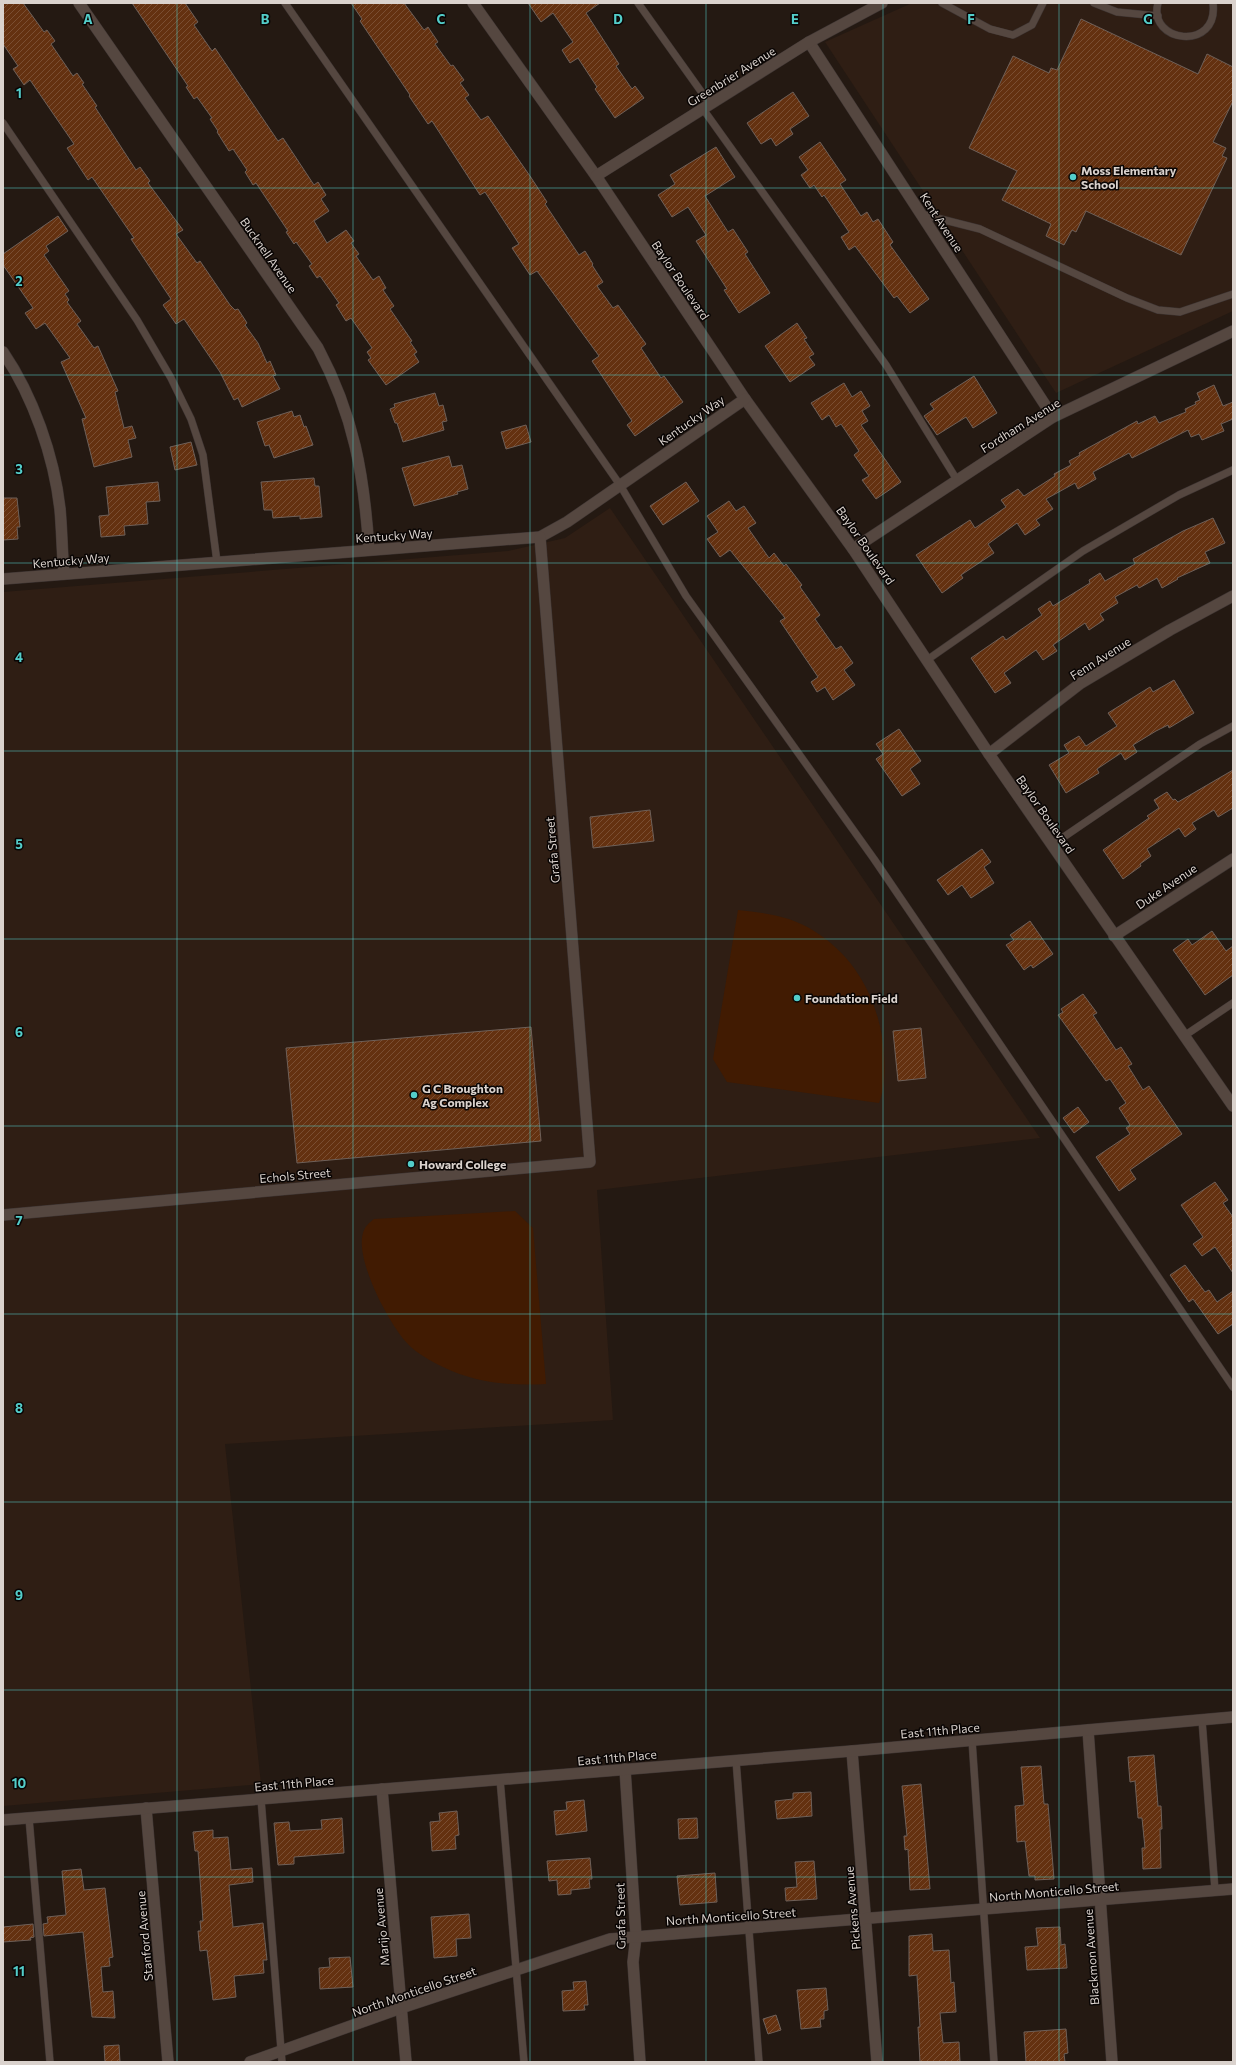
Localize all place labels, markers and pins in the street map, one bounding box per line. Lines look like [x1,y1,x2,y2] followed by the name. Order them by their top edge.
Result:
[1081,163,1177,191] place label: Moss Elementary School
[1068,172,1078,182] marker: Moss Elementary School
[805,991,898,1005] place label: Foundation Field
[792,993,802,1003] marker: Foundation Field
[422,1081,503,1109] place label: G C Broughton Ag Complex
[409,1090,419,1100] marker: G C Broughton Ag Complex
[419,1157,506,1171] place label: Howard College
[406,1159,416,1169] marker: Howard College

